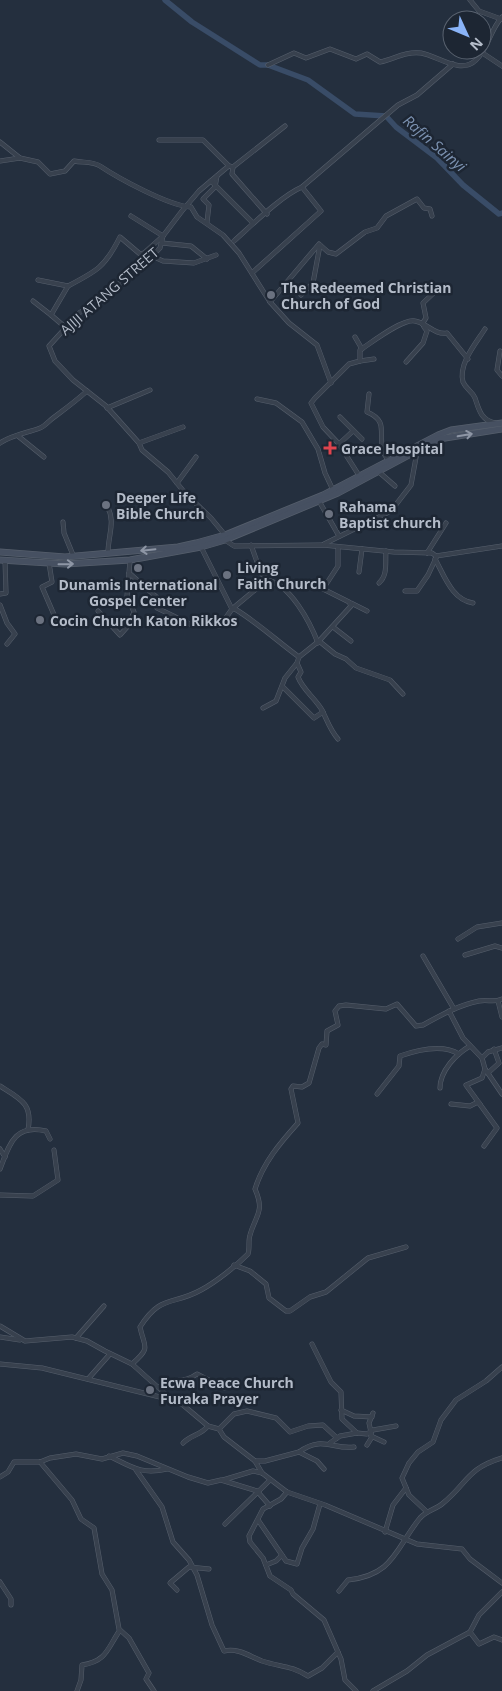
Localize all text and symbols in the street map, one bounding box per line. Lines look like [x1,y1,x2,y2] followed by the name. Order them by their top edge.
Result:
[442,10,492,60] north arrow
[466,34,488,55] text: N
[399,110,471,176] water label: Rafin Sainyi
[56,243,163,339] street label: AJIJI ATANG STREET
[281,278,451,313] place label: The Redeemed Christian Church of God
[265,289,277,301] marker: The Redeemed Christian Church of God
[457,429,473,439] one-way arrow
[341,439,443,458] place label: Grace Hospital
[323,441,337,455] marker: Grace Hospital
[116,488,205,523] place label: Deeper Life Bible Church
[339,497,441,532] place label: Rahama Baptist church
[100,499,112,511] marker: Deeper Life Bible Church
[323,508,335,520] marker: Rahama Baptist church
[140,545,156,555] one-way arrow
[237,558,326,593] place label: Living Faith Church
[58,559,74,569] one-way arrow
[132,562,144,574] marker: Dunamis International Gospel Center
[221,569,233,581] marker: Living Faith Church
[59,575,217,610] place label: Dunamis International Gospel Center
[50,611,237,630] place label: Cocin Church Katon Rikkos
[34,614,46,626] marker: Cocin Church Katon Rikkos
[160,1373,294,1408] place label: Ecwa Peace Church Furaka Prayer
[144,1384,156,1396] marker: Ecwa Peace Church Furaka Prayer

